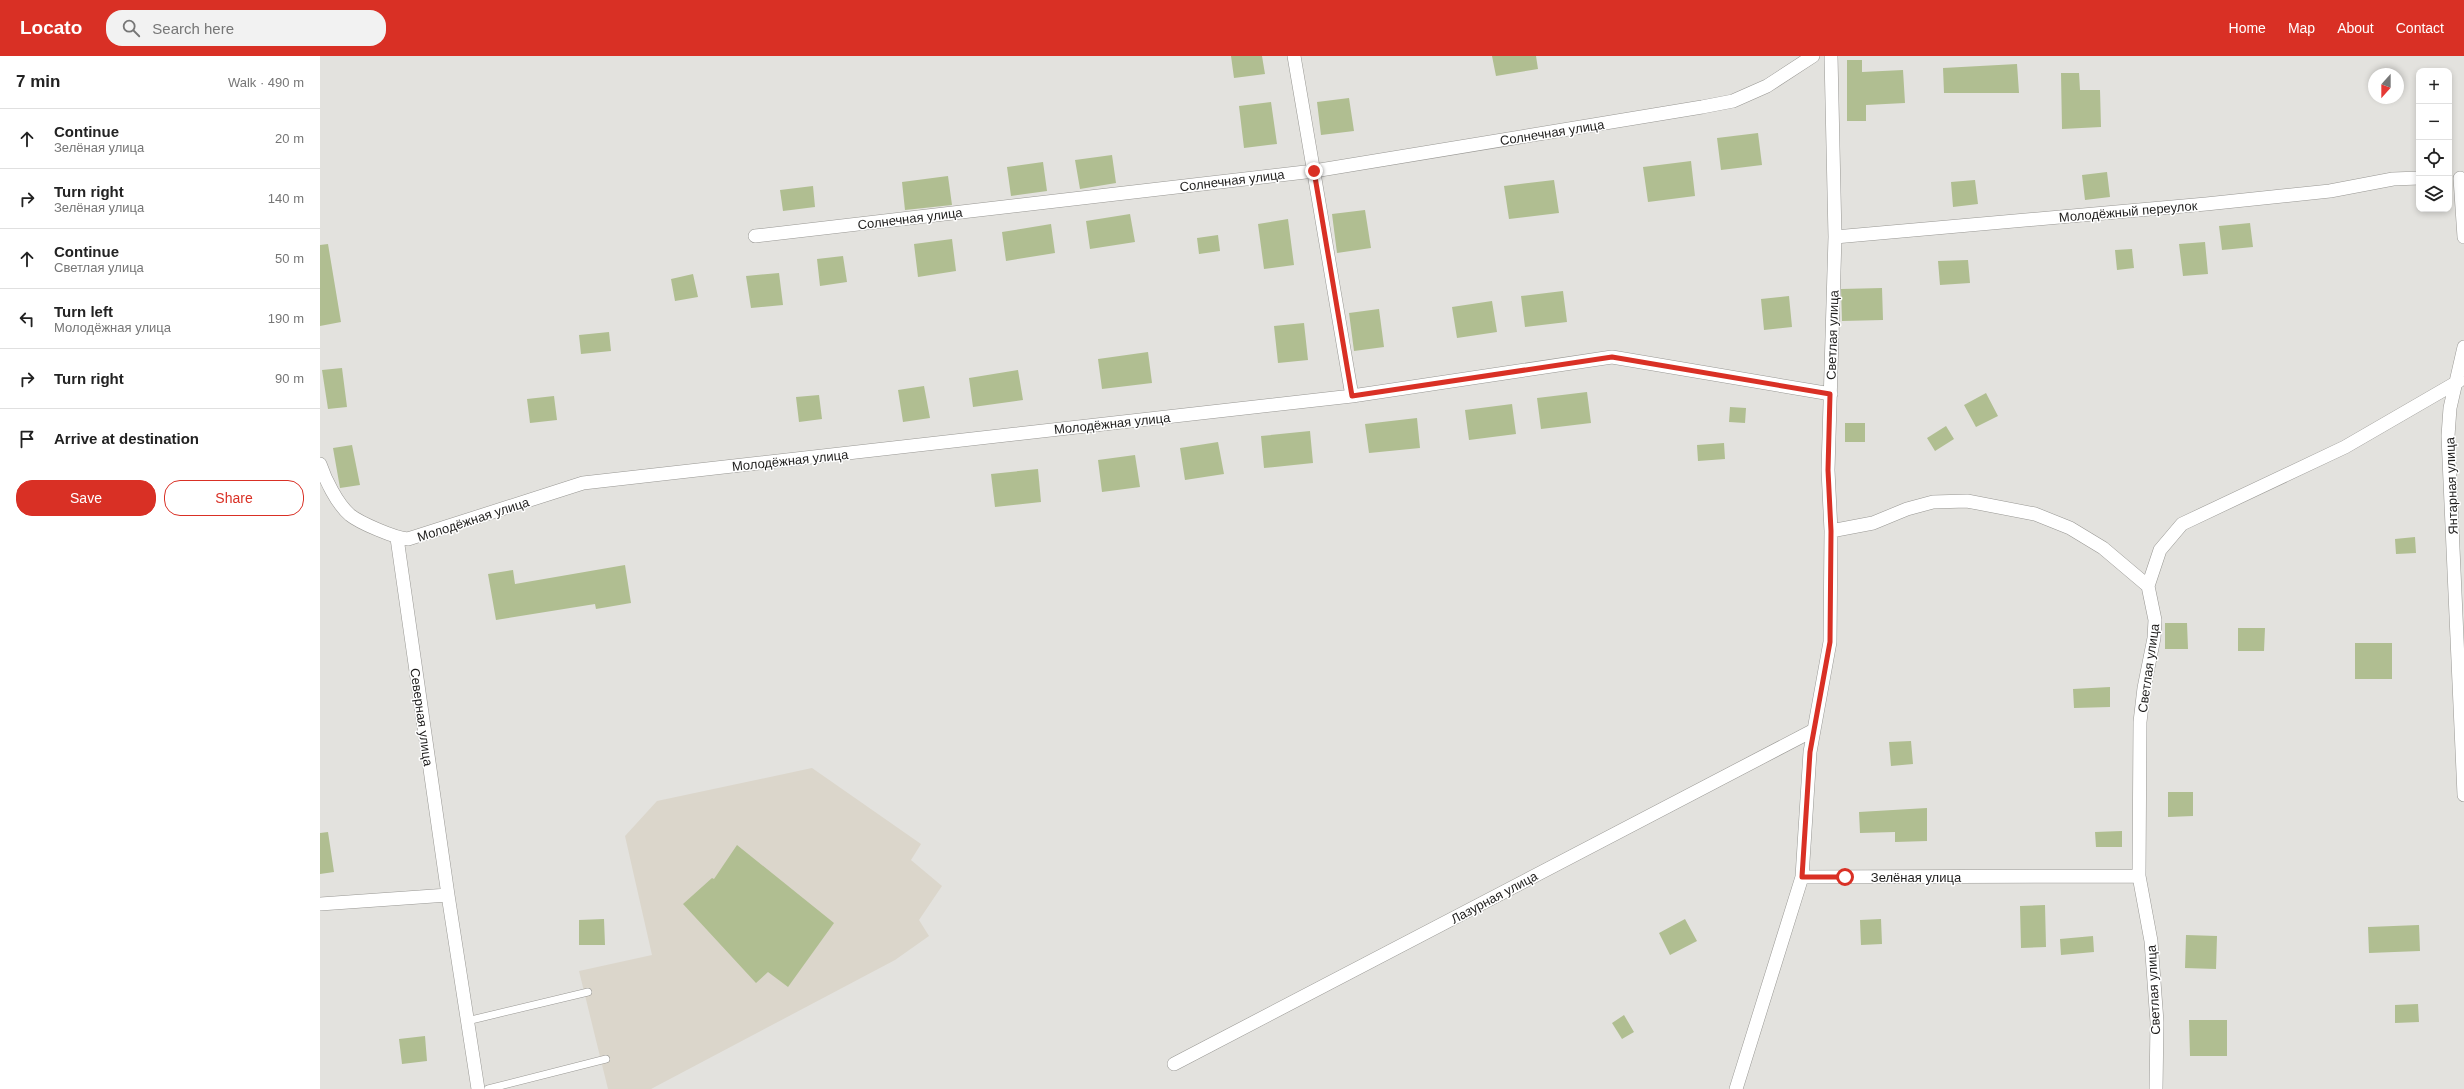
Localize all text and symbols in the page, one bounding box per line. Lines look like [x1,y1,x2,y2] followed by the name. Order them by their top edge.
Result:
[106,10,386,46] search box
[20,17,82,38] text: Locato
[120,17,142,39] icon: search
[152,20,234,37] text: Search here
[2229,20,2266,36] text: Home
[2288,20,2315,36] text: Map
[2337,20,2374,36] text: About
[2396,20,2444,36] text: Contact
[2368,68,2404,104] north arrow
[2416,68,2452,212] map controls
[2416,68,2452,104] button: +
[16,72,60,91] text: 7 min
[228,75,304,90] text: Walk · 490 m
[2416,104,2452,140] button: −
[1499,117,1606,148] street label: Солнечная улица
[54,123,119,140] text: Continue
[16,128,38,150] icon: ahead
[275,131,304,146] text: 20 m
[54,140,144,155] text: Зелёная улица
[2416,140,2452,176] button: locate
[1305,162,1323,180] route end
[1179,167,1286,194] street label: Солнечная улица
[2416,176,2452,212] button: layers
[54,183,124,200] text: Turn right
[16,188,38,210] icon: right
[268,191,304,206] text: 140 m
[2058,198,2198,225] street label: Молодёжный переулок
[54,200,144,215] text: Зелёная улица
[857,205,964,232] street label: Солнечная улица
[54,243,119,260] text: Continue
[16,248,38,270] icon: ahead
[275,251,304,266] text: 50 m
[54,260,144,275] text: Светлая улица
[1823,289,1842,380] street label: Светлая улица
[54,303,113,320] text: Turn left
[16,308,38,330] icon: left
[268,311,304,326] text: 190 m
[54,320,171,335] text: Молодёжная улица
[16,368,38,390] icon: right
[54,370,124,387] text: Turn right
[275,371,304,386] text: 90 m
[1053,410,1172,437] street label: Молодёжная улица
[16,428,38,450] icon: arrive
[54,430,199,447] text: Arrive at destination
[2442,436,2461,535] street label: Янтарная улица
[731,447,850,474] street label: Молодёжная улица
[16,480,156,516] button: Save
[164,480,304,516] button: Share
[415,494,532,545] street label: Молодёжная улица
[2135,622,2162,714] street label: Светлая улица
[407,667,436,768] street label: Северная улица
[1448,868,1541,927] street label: Лазурная улица
[1836,868,1854,886] route start
[1871,870,1962,885] street label: Зелёная улица
[2144,944,2163,1035] street label: Светлая улица

